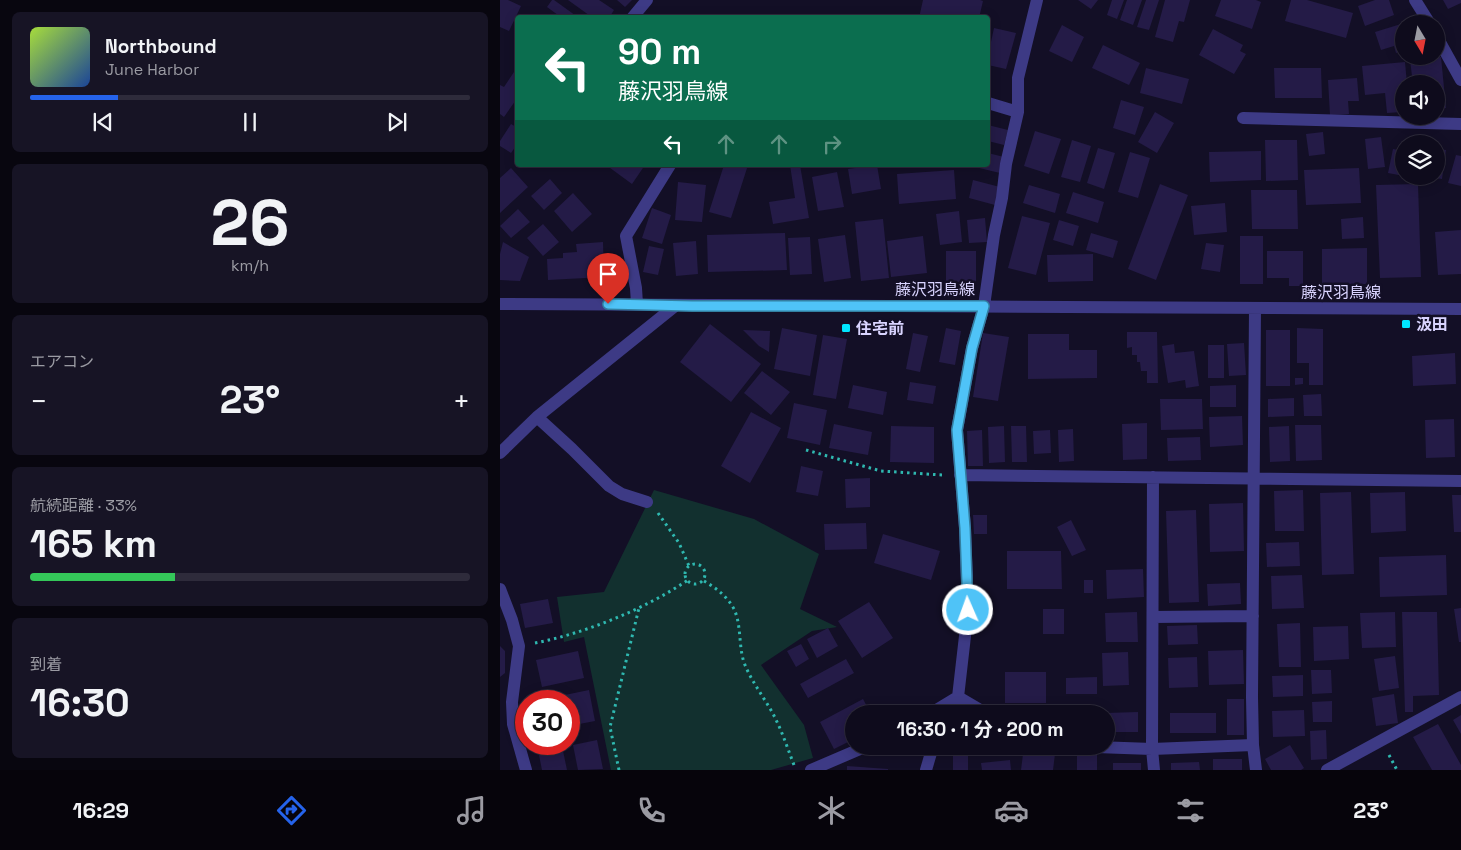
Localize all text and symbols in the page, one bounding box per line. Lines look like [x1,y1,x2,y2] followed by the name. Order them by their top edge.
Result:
[1395,15,1445,65] north arrow
[1395,15,1445,185] map controls
[618,30,701,74] text: 90 m
[105,34,217,59] text: Northbound
[535,35,600,100] icon: left
[105,59,199,80] text: June Harbor
[1395,75,1445,125] button: sound
[618,77,728,105] text: 藤沢羽鳥線
[89,108,117,136] icon: previous
[236,108,264,136] icon: pause
[383,108,411,136] icon: next
[659,130,687,158] icon: left
[712,130,740,158] icon: ahead
[765,130,793,158] icon: ahead
[818,130,846,158] icon: right
[1395,135,1445,185] button: layers
[211,181,289,264] text: 26
[587,253,629,304] pin
[231,255,269,276] text: km/h
[594,260,622,288] icon: arrive
[895,279,975,300] street label: 藤沢羽鳥線
[1301,282,1381,303] street label: 藤沢羽鳥線
[1416,314,1448,335] place label: 汲田
[855,318,904,339] place label: 住宅前
[1400,318,1412,330] marker: 汲田
[840,322,852,334] marker: 住宅前
[30,351,94,372] text: エアコン
[220,376,280,424] text: 23°
[30,383,47,419] text: −
[453,383,470,419] text: +
[30,495,137,516] text: 航続距離 · 33%
[30,520,157,568] text: 165 km
[941,583,993,635] position arrow
[30,654,62,675] text: 到着
[30,679,130,727] text: 16:30
[515,690,580,755] speed limit sign: 30
[897,717,1063,742] text: 16:30 · 1 分 · 200 m
[274,793,309,828] icon: directions
[454,793,489,828] icon: music
[634,793,669,828] icon: phone
[814,793,849,828] icon: climate
[994,793,1029,828] icon: car
[1173,793,1208,828] icon: filters
[72,796,129,824] text: 16:29
[1353,796,1388,824] text: 23°

